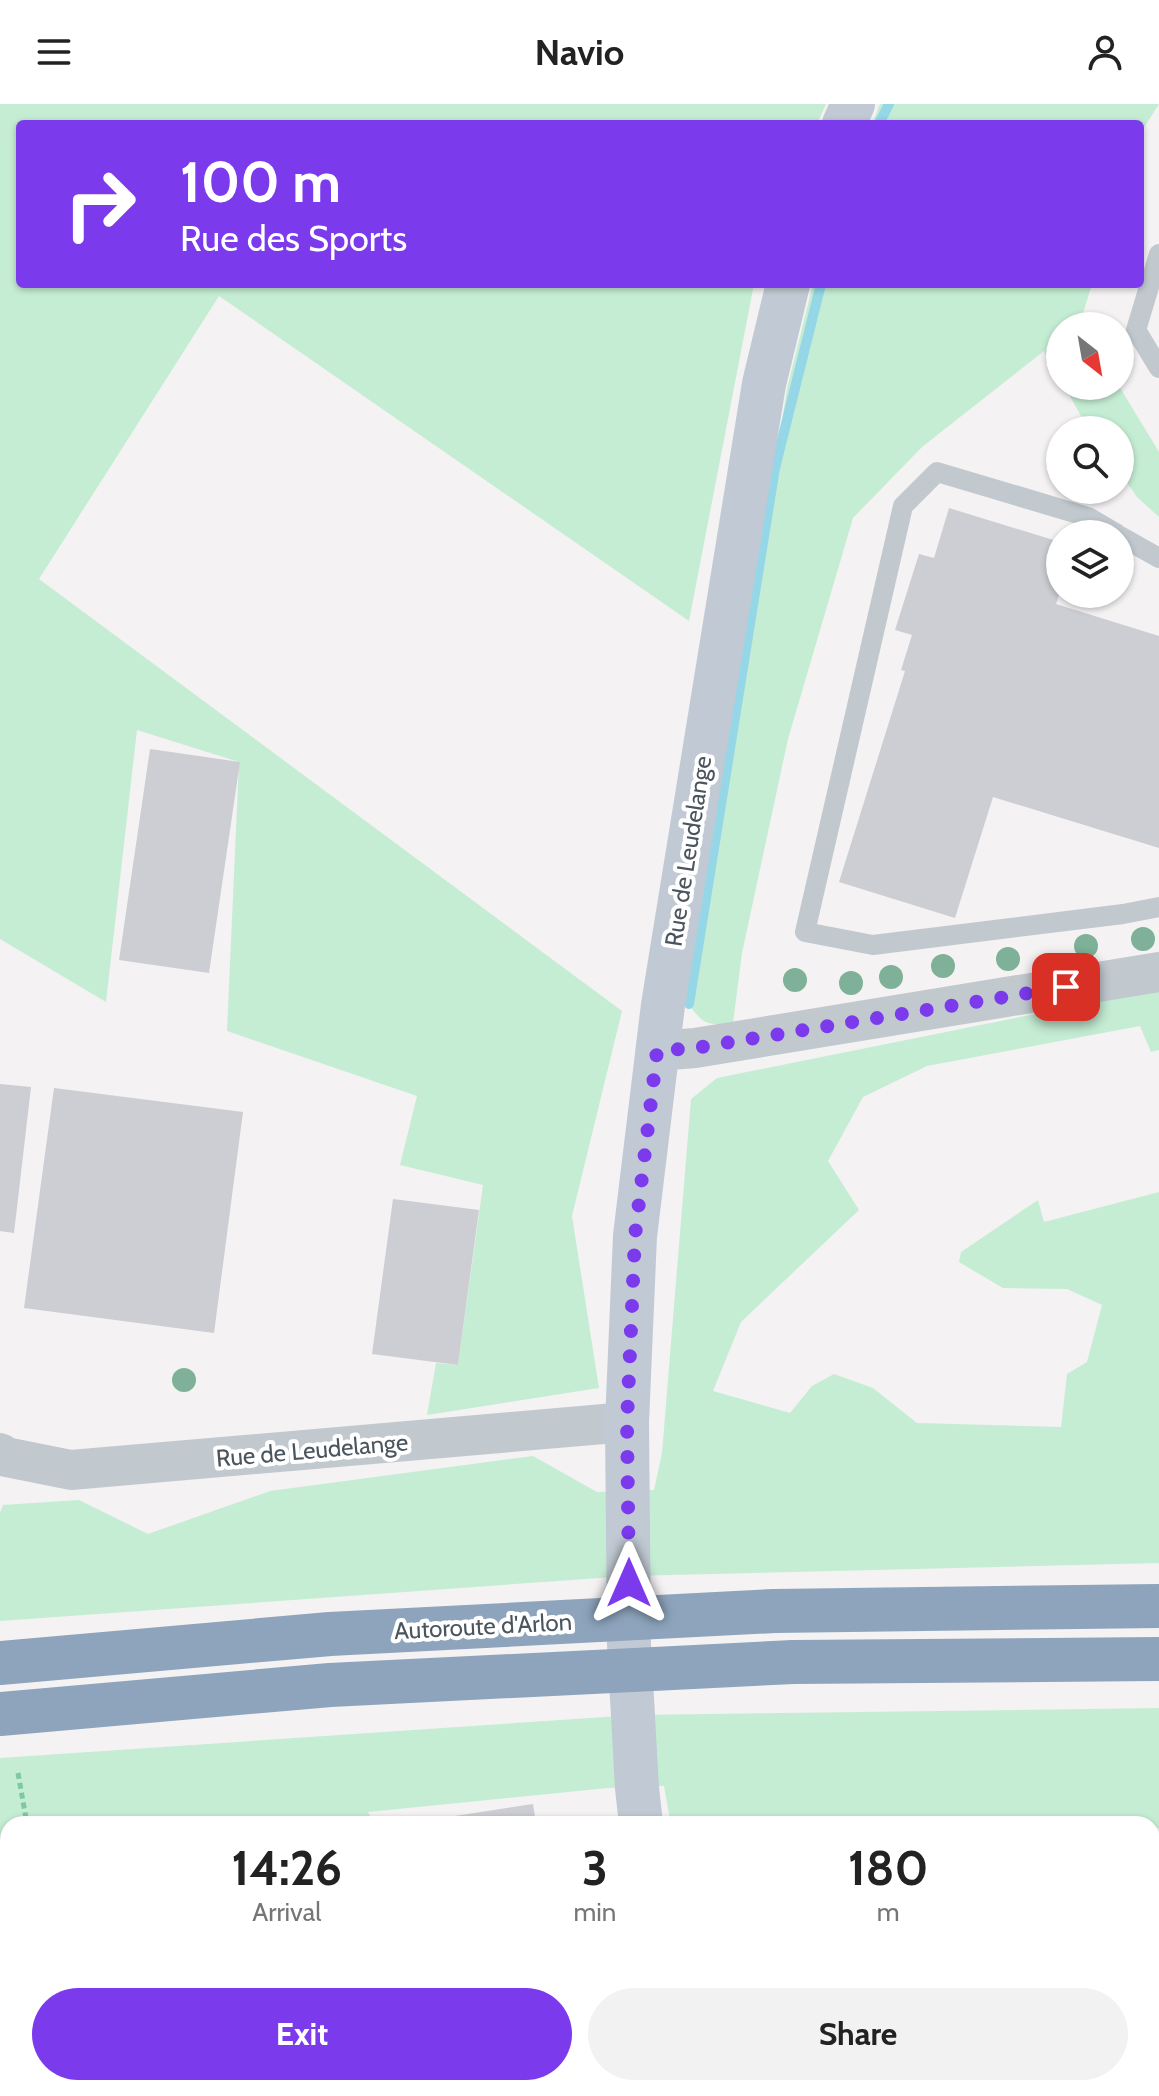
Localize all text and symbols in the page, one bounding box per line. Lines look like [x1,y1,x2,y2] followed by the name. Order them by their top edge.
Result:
[32,30,76,74] icon: menu
[535,30,624,74] text: Navio
[1083,30,1127,74] icon: person
[180,148,341,216] text: 100 m
[48,152,152,256] icon: right
[180,216,407,260] text: Rue des Sports
[1046,312,1134,400] north arrow
[1046,312,1134,608] map controls
[1046,416,1134,504] button: search
[1046,520,1134,608] button: layers
[659,754,717,948] street label: Rue de Leudelange
[1032,953,1100,1021] pin
[1044,965,1088,1009] icon: arrive
[215,1427,409,1473] street label: Rue de Leudelange
[587,1541,671,1625] position arrow
[393,1607,573,1645] street label: Autoroute d'Arlon
[232,1839,342,1897] text: 14:26
[582,1839,608,1897] text: 3
[848,1839,929,1897] text: 180
[252,1896,321,1928] text: Arrival
[574,1896,616,1928] text: min
[877,1896,900,1928] text: m
[32,1988,572,2080] button: Exit
[588,1988,1128,2080] button: Share

